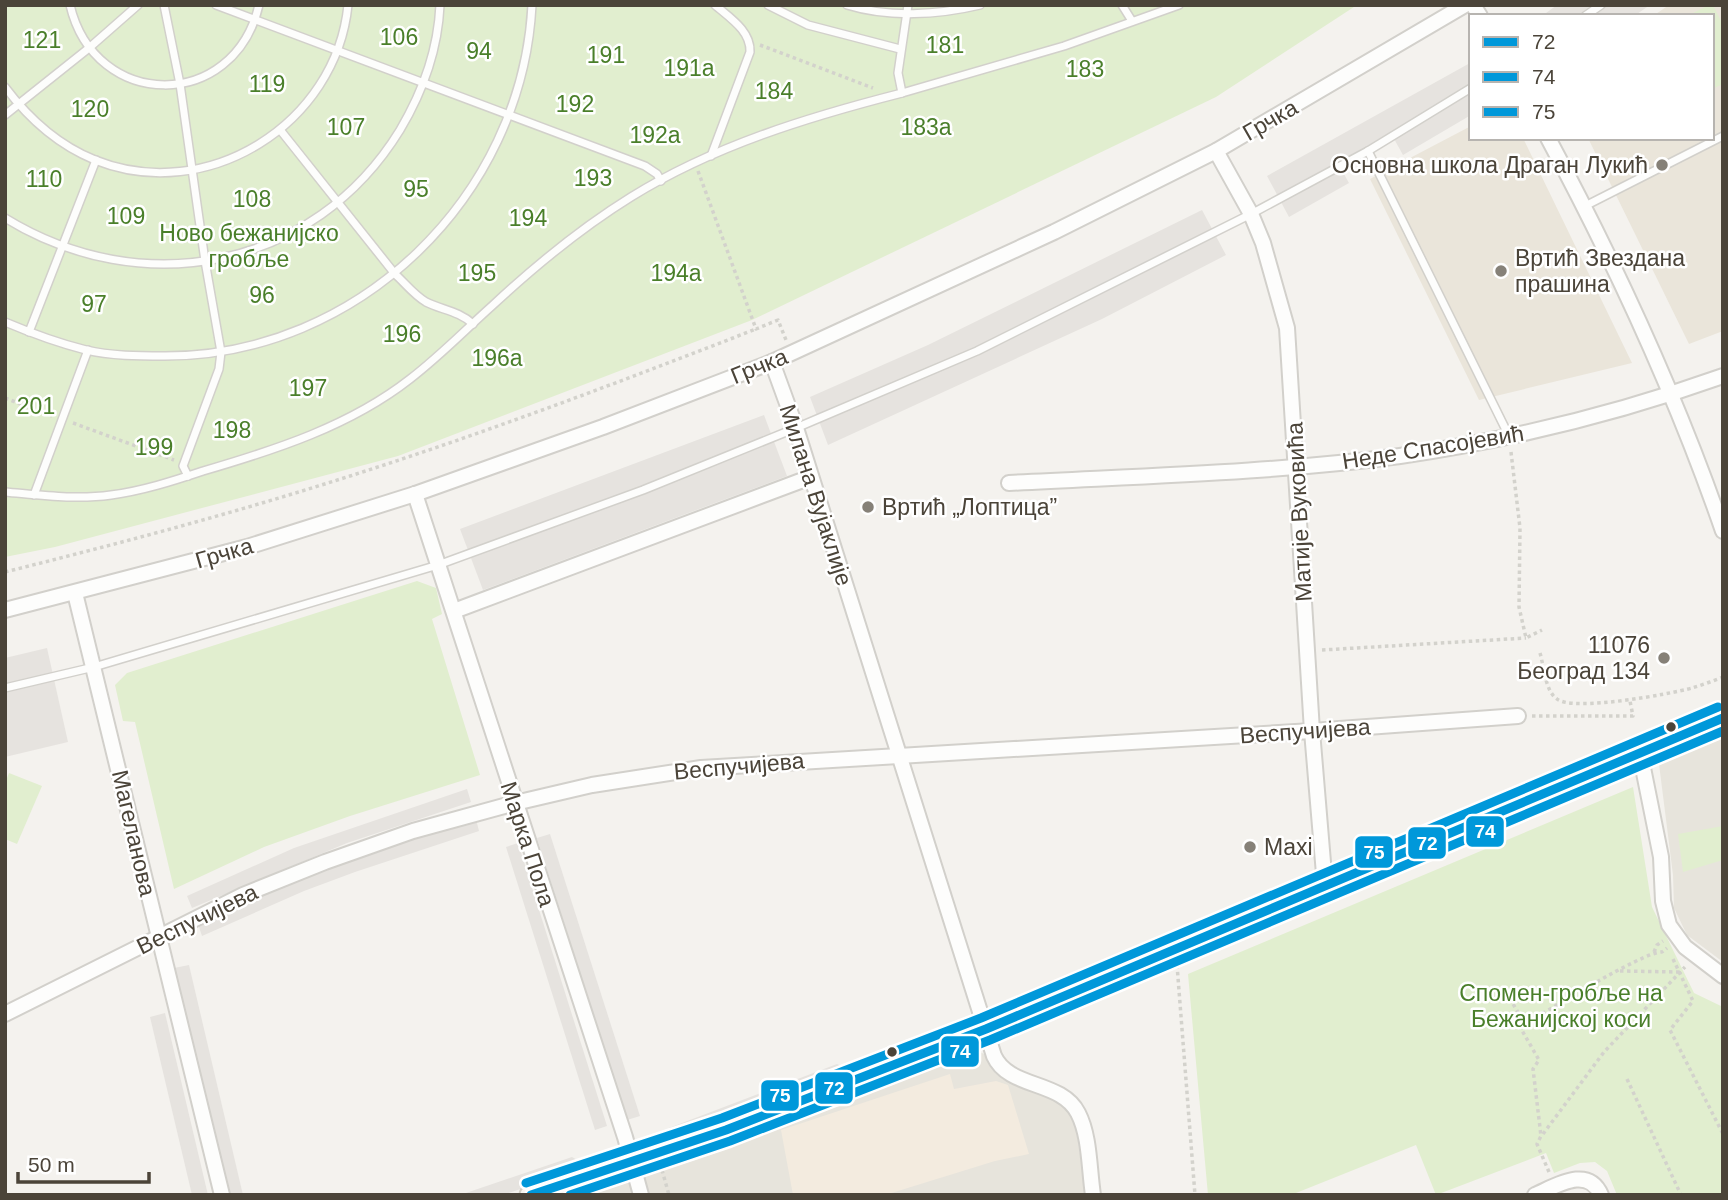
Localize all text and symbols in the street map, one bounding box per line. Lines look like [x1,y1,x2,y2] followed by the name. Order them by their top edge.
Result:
[1469,14,1714,140] legend
[380,24,418,50] park label: 106
[23,27,61,53] park label: 121
[1532,30,1555,53] text: 72
[926,32,964,58] park label: 181
[466,38,492,64] park label: 94
[587,42,625,68] park label: 191
[663,55,715,81] park label: 191a
[1066,56,1104,82] park label: 183
[1532,65,1556,88] text: 74
[249,71,285,97] park label: 119
[755,78,793,104] park label: 184
[556,91,594,117] park label: 192
[1238,94,1302,146] street label: Грчка
[71,96,109,122] park label: 120
[1532,100,1555,123] text: 75
[327,114,365,140] park label: 107
[900,114,952,140] park label: 183a
[629,122,681,148] park label: 192а
[1332,152,1648,178] place label: Основна школа Драган Лукић
[1654,157,1670,173] marker: Основна школа Драган Лукић
[574,165,612,191] park label: 193
[26,166,62,192] park label: 110
[403,176,429,202] park label: 95
[233,186,271,212] park label: 108
[107,203,145,229] park label: 109
[509,205,547,231] park label: 194
[159,220,339,272] park label: Ново бежанијско гробље
[1515,245,1685,297] place label: Вртић Звездана прашина
[458,260,496,286] park label: 195
[650,260,702,286] park label: 194a
[1493,263,1509,279] marker: Вртић Звездана прашина
[249,282,275,308] park label: 96
[81,291,107,317] park label: 97
[383,321,421,347] park label: 196
[727,343,791,389] street label: Грчка
[471,345,523,371] park label: 196a
[289,375,327,401] park label: 197
[17,393,55,419] park label: 201
[774,401,858,589] street label: Милана Вујаклије
[213,417,251,443] park label: 198
[1340,420,1526,474] street label: Неде Спасојевић
[1281,421,1317,602] street label: Матије Вуковића
[135,434,173,460] park label: 199
[882,494,1057,520] place label: Вртић „Лоптица”
[860,499,876,515] marker: Вртић „Лоптица”
[192,532,256,574] street label: Грчка
[1517,632,1650,684] place label: 11076 Београд 134
[1656,650,1672,666] marker: 11076 Београд 134
[1239,713,1371,749] street label: Веспучијева
[1664,720,1678,734] unlabelled marker
[673,747,806,785] street label: Веспучијева
[107,767,161,899] street label: Магеланова
[496,778,560,910] street label: Марка Пола
[1465,815,1505,848] line badge: 74
[1474,821,1496,842] text: 74
[1407,826,1447,860] line badge: 72
[1416,833,1438,854] text: 72
[1264,834,1313,860] place label: Maxi
[1354,835,1394,869] line badge: 75
[1242,839,1258,855] marker: Maxi
[1363,842,1385,863] text: 75
[132,878,262,959] street label: Веспучијева
[1459,980,1663,1032] park label: Спомен-гробље на Бежанијској коси
[940,1035,980,1068] line badge: 74
[949,1041,971,1062] text: 74
[885,1045,899,1059] unlabelled marker
[814,1071,854,1105] line badge: 72
[823,1078,845,1099] text: 72
[760,1079,800,1112] line badge: 75
[769,1085,791,1106] text: 75
[18,1140,149,1184] scale bar
[28,1153,75,1176] text: 50 m

